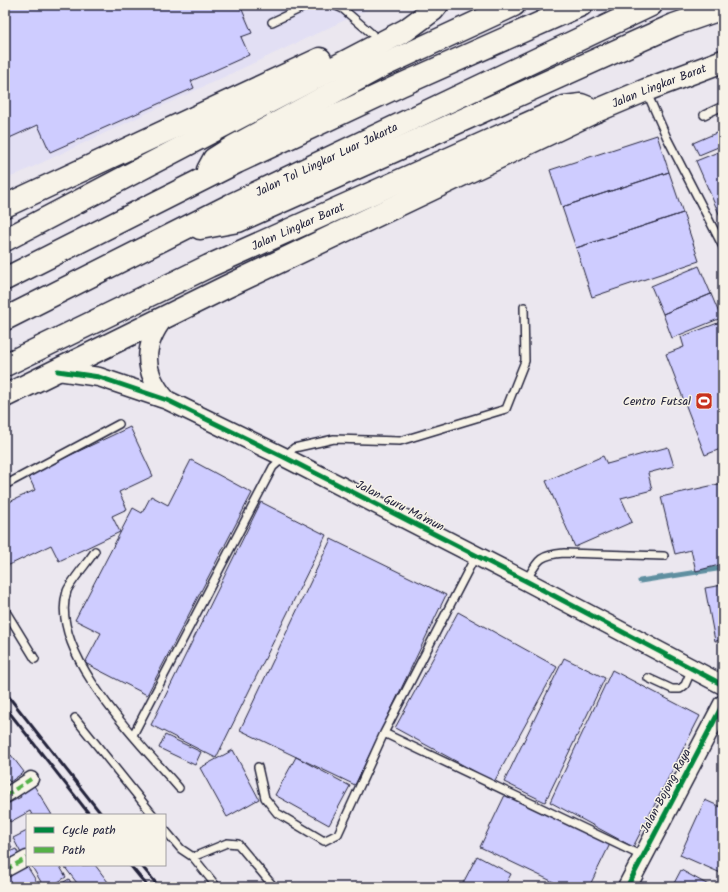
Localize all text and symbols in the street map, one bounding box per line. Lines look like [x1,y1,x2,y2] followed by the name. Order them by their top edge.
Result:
[609,59,709,113] street label: Jalan Lingkar Barat
[252,117,401,202] street label: Jalan Tol Lingkar Luar Jakarta
[248,197,348,255] street label: Jalan Lingkar Barat
[694,391,714,411] sports icon: Centro Futsal
[623,392,691,411] place label: Centro Futsal
[352,475,448,537] street label: Jalan Guru Ma'mun
[636,745,696,837] street label: Jalan Bojong Raya
[26,814,166,866] legend
[62,821,116,840] text: Cycle path
[62,841,85,860] text: Path

